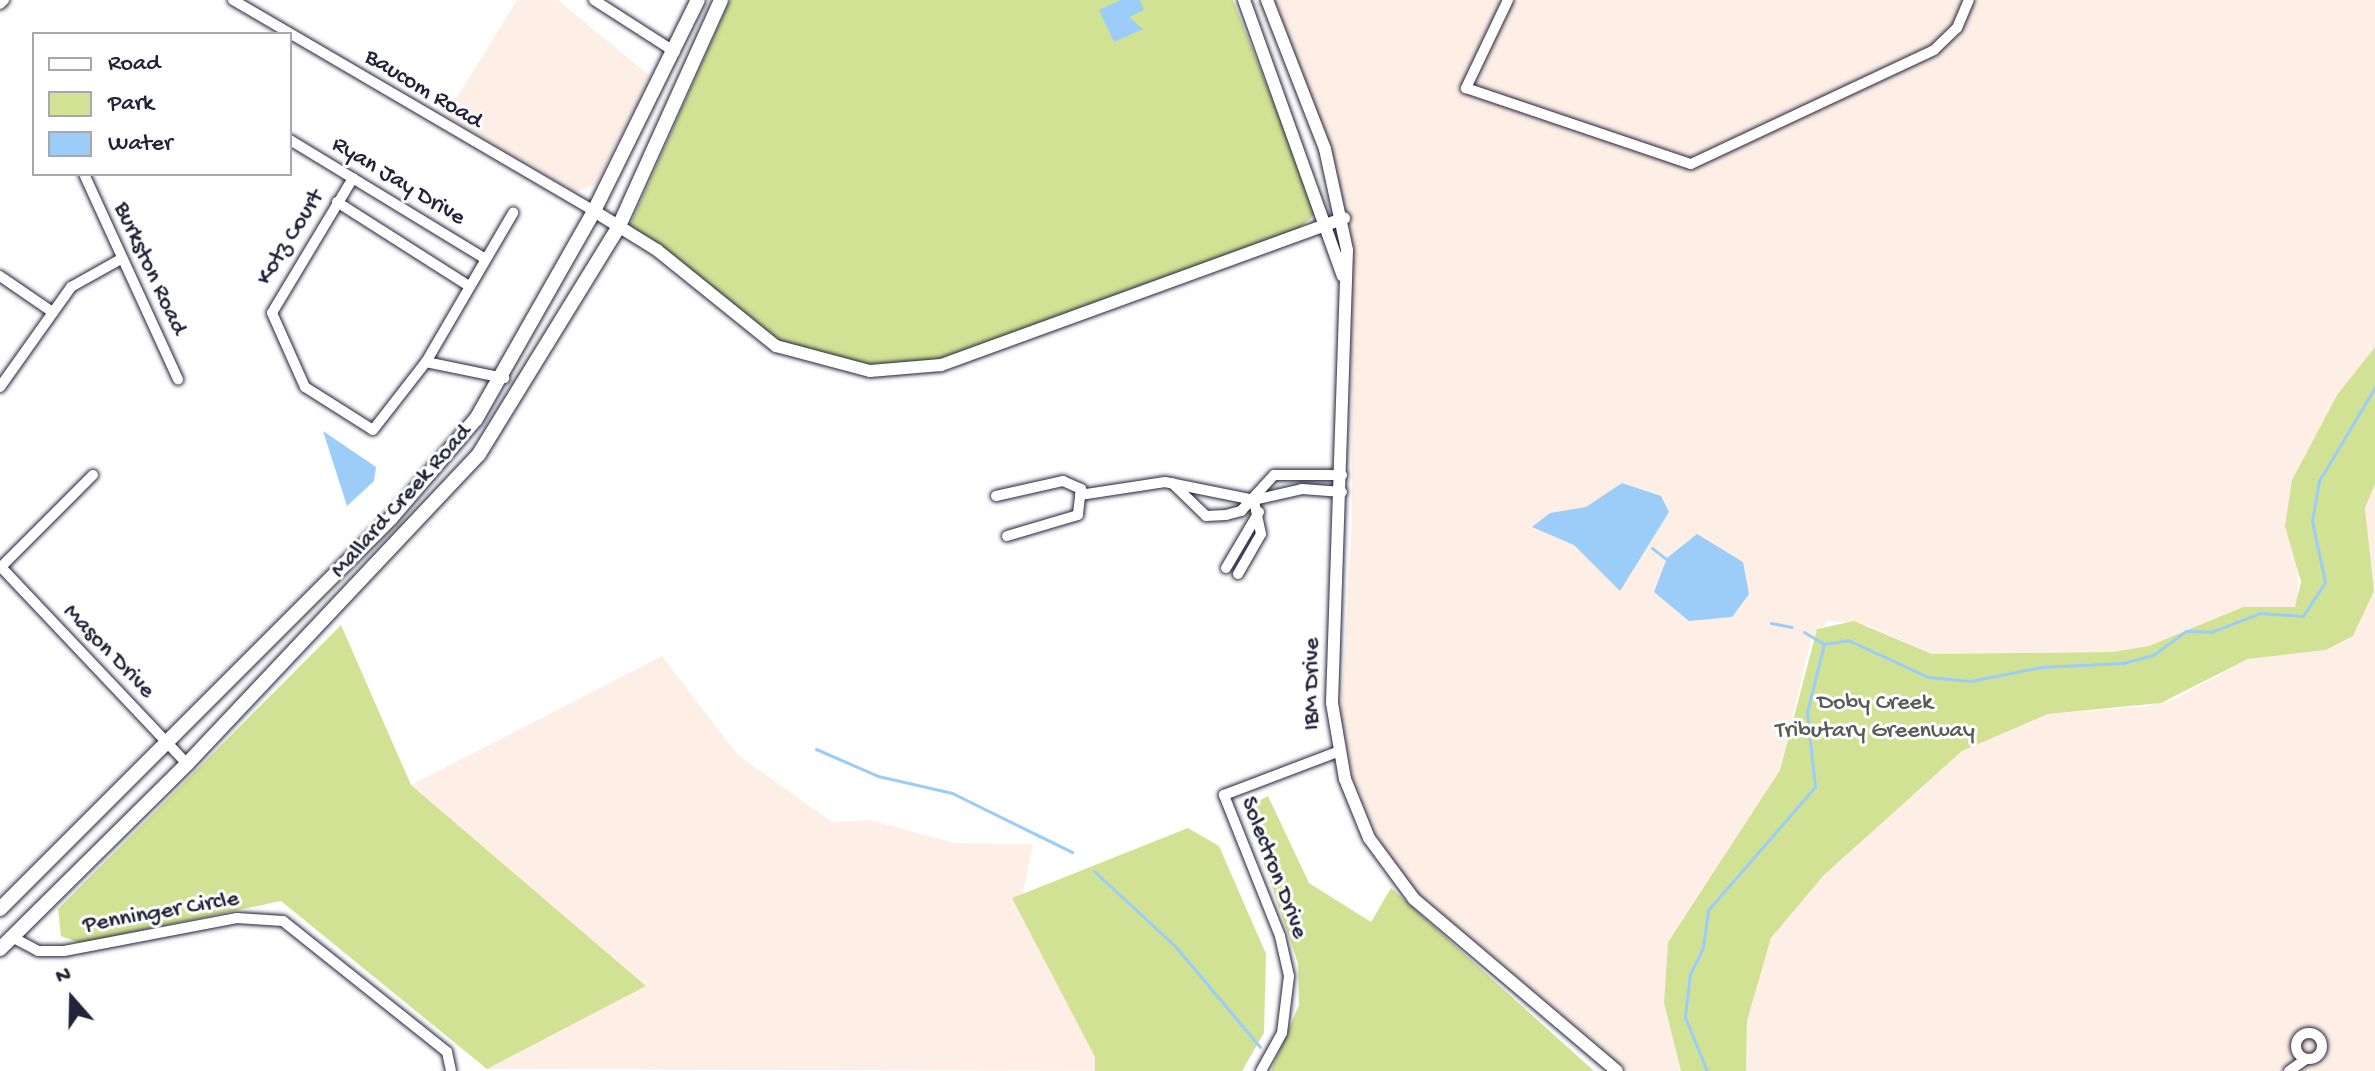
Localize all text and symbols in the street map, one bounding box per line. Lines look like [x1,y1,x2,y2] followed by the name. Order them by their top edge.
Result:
[32,32,292,176] legend
[359,44,487,136] street label: Baucom Road
[108,50,160,79] text: Road
[108,90,154,119] text: Park
[108,130,172,159] text: Water
[326,131,470,233] street label: Ryan Jay Drive
[251,185,331,291] street label: Kotz Court
[106,198,192,340] street label: Burkston Road
[325,419,479,585] street label: Mallard Creek Road
[56,599,160,705] street label: Mason Drive
[1299,638,1327,730] street label: IBM Drive
[1775,690,1975,746] park label: Doby Creek Tributary Greenway
[1233,793,1313,943] street label: Solectron Drive
[81,885,241,941] street label: Penninger Circle
[32,959,112,1039] north arrow
[53,962,75,991] text: N

